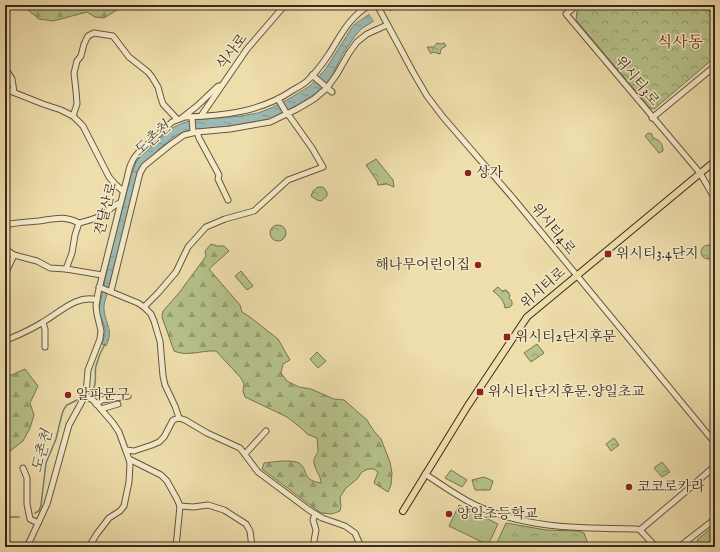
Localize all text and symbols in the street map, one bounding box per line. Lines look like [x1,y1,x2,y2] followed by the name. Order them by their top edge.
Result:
[213,30,252,74] street label: 식사로
[657,33,704,53] district label: 식사동
[611,52,663,110] street label: 위시티3로
[129,116,176,161] water label: 도촌천
[476,164,504,182] place label: 상가
[463,168,473,178] marker: 상가
[91,180,121,237] street label: 견달산로
[527,200,579,259] street label: 위시티4로
[616,245,699,263] place label: 위시티3.4단지
[603,249,613,259] marker: 위시티3.4단지
[375,256,470,274] place label: 해나무어린이집
[473,260,483,270] marker: 해나무어린이집
[517,263,570,313] street label: 위시티로
[515,328,616,346] place label: 위시티2단지후문
[502,332,512,342] marker: 위시티2단지후문
[488,383,645,401] place label: 위시티1단지후문.양일초교
[76,386,131,404] place label: 알파문구
[475,387,485,397] marker: 위시티1단지후문.양일초교
[63,390,73,400] marker: 알파문구
[27,426,57,474] water label: 도촌천
[637,478,705,496] place label: 코코로카라
[624,482,634,492] marker: 코코로카라
[457,505,539,523] place label: 양일초등학교
[444,509,454,519] marker: 양일초등학교

